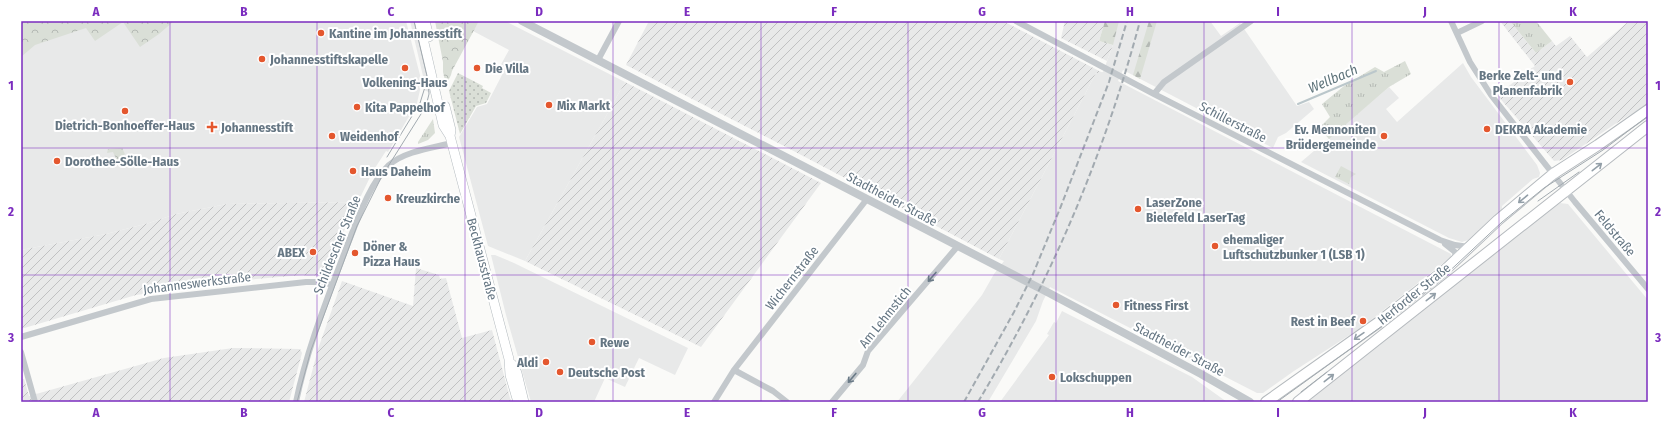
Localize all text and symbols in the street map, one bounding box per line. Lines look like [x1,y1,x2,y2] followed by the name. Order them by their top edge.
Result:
[91,4,100,19] text: A
[240,4,248,19] text: B
[388,4,395,19] text: C
[535,4,543,19] text: D
[684,4,690,19] text: E
[831,4,837,19] text: F
[978,4,986,19] text: G
[1126,4,1134,19] text: H
[1276,4,1280,19] text: I
[1422,4,1427,19] text: J
[1569,4,1577,19] text: K
[329,26,462,41] place label: Kantine im Johannesstift
[316,28,326,38] marker: Kantine im Johannesstift
[269,52,389,67] place label: Johannesstiftskapelle
[257,54,267,64] marker: Johannesstiftskapelle
[485,61,530,76] place label: Die Villa
[1306,61,1360,97] water label: Wellbach
[400,63,410,73] marker: Volkening-Haus
[472,63,482,73] marker: Die Villa
[1479,68,1562,98] place label: Berke Zelt- und Planenfabrik
[362,75,448,90] place label: Volkening-Haus
[1565,77,1575,87] marker: Berke Zelt- und Planenfabrik
[8,78,14,93] text: 1
[1655,78,1661,93] text: 1
[557,98,611,113] place label: Mix Markt
[1197,99,1269,145] street label: Schillerstraße
[365,100,446,115] place label: Kita Pappelhof
[544,100,554,110] marker: Mix Markt
[352,102,362,112] marker: Kita Pappelhof
[120,106,130,116] marker: Dietrich-Bonhoeffer-Haus
[55,118,195,133] place label: Dietrich-Bonhoeffer-Haus
[220,120,294,135] place label: Johannesstift
[206,121,218,133] marker: Johannesstift
[1286,122,1376,152] place label: Ev. Mennoniten Brüdergemeinde
[1495,122,1587,137] place label: DEKRA Akademie
[1482,124,1492,134] marker: DEKRA Akademie
[340,129,400,144] place label: Weidenhof
[327,131,337,141] marker: Weidenhof
[1379,131,1389,141] marker: Ev. Mennoniten Brüdergemeinde
[65,154,179,169] place label: Dorothee-Sölle-Haus
[52,156,62,166] marker: Dorothee-Sölle-Haus
[1591,162,1602,171] one-way arrow
[361,164,431,179] place label: Haus Daheim
[348,166,358,176] marker: Haus Daheim
[844,169,940,229] street label: Stadtheider Straße
[396,191,461,206] place label: Kreuzkirche
[310,193,364,297] street label: Schildescher Straße
[383,193,393,203] marker: Kreuzkirche
[1517,194,1528,203] one-way arrow
[1146,195,1246,225] place label: LaserZone Bielefeld LaserTag
[7,204,14,219] text: 2
[1133,204,1143,214] marker: LaserZone Bielefeld LaserTag
[1654,204,1661,219] text: 2
[1591,207,1639,259] street label: Feldstraße
[464,216,500,302] street label: Beckhausstraße
[1223,232,1365,262] place label: ehemaliger Luftschutzbunker 1 (LSB 1)
[363,239,420,269] place label: Döner & Pizza Haus
[1210,241,1220,251] marker: ehemaliger Luftschutzbunker 1 (LSB 1)
[762,243,822,313] street label: Wichernstraße
[277,245,305,260] place label: ABEX
[308,247,318,257] marker: ABEX
[350,248,360,258] marker: Döner & Pizza Haus
[1375,260,1453,328] street label: Herforder Straße
[142,269,252,297] street label: Johanneswerkstraße
[928,272,937,282] one-way arrow
[856,283,914,351] street label: Am Lehmstich
[1425,293,1436,302] one-way arrow
[1124,298,1189,313] place label: Fitness First
[1111,300,1121,310] marker: Fitness First
[1291,314,1357,329] place label: Rest in Beef
[1358,316,1368,326] marker: Rest in Beef
[1131,319,1227,379] street label: Stadtheider Straße
[7,330,14,345] text: 3
[1654,330,1661,345] text: 3
[1354,332,1365,340] one-way arrow
[600,335,630,350] place label: Rewe
[587,337,597,347] marker: Rewe
[516,355,538,370] place label: Aldi
[541,357,551,367] marker: Aldi
[568,365,645,380] place label: Deutsche Post
[555,367,565,377] marker: Deutsche Post
[1060,370,1132,385] place label: Lokschuppen
[1047,372,1057,382] marker: Lokschuppen
[848,373,857,383] one-way arrow
[1323,374,1334,382] one-way arrow
[91,405,100,420] text: A
[240,405,248,420] text: B
[388,405,395,420] text: C
[535,405,543,420] text: D
[684,405,690,420] text: E
[831,405,837,420] text: F
[978,405,986,420] text: G
[1126,405,1134,420] text: H
[1276,405,1280,420] text: I
[1422,405,1427,420] text: J
[1569,405,1577,420] text: K

